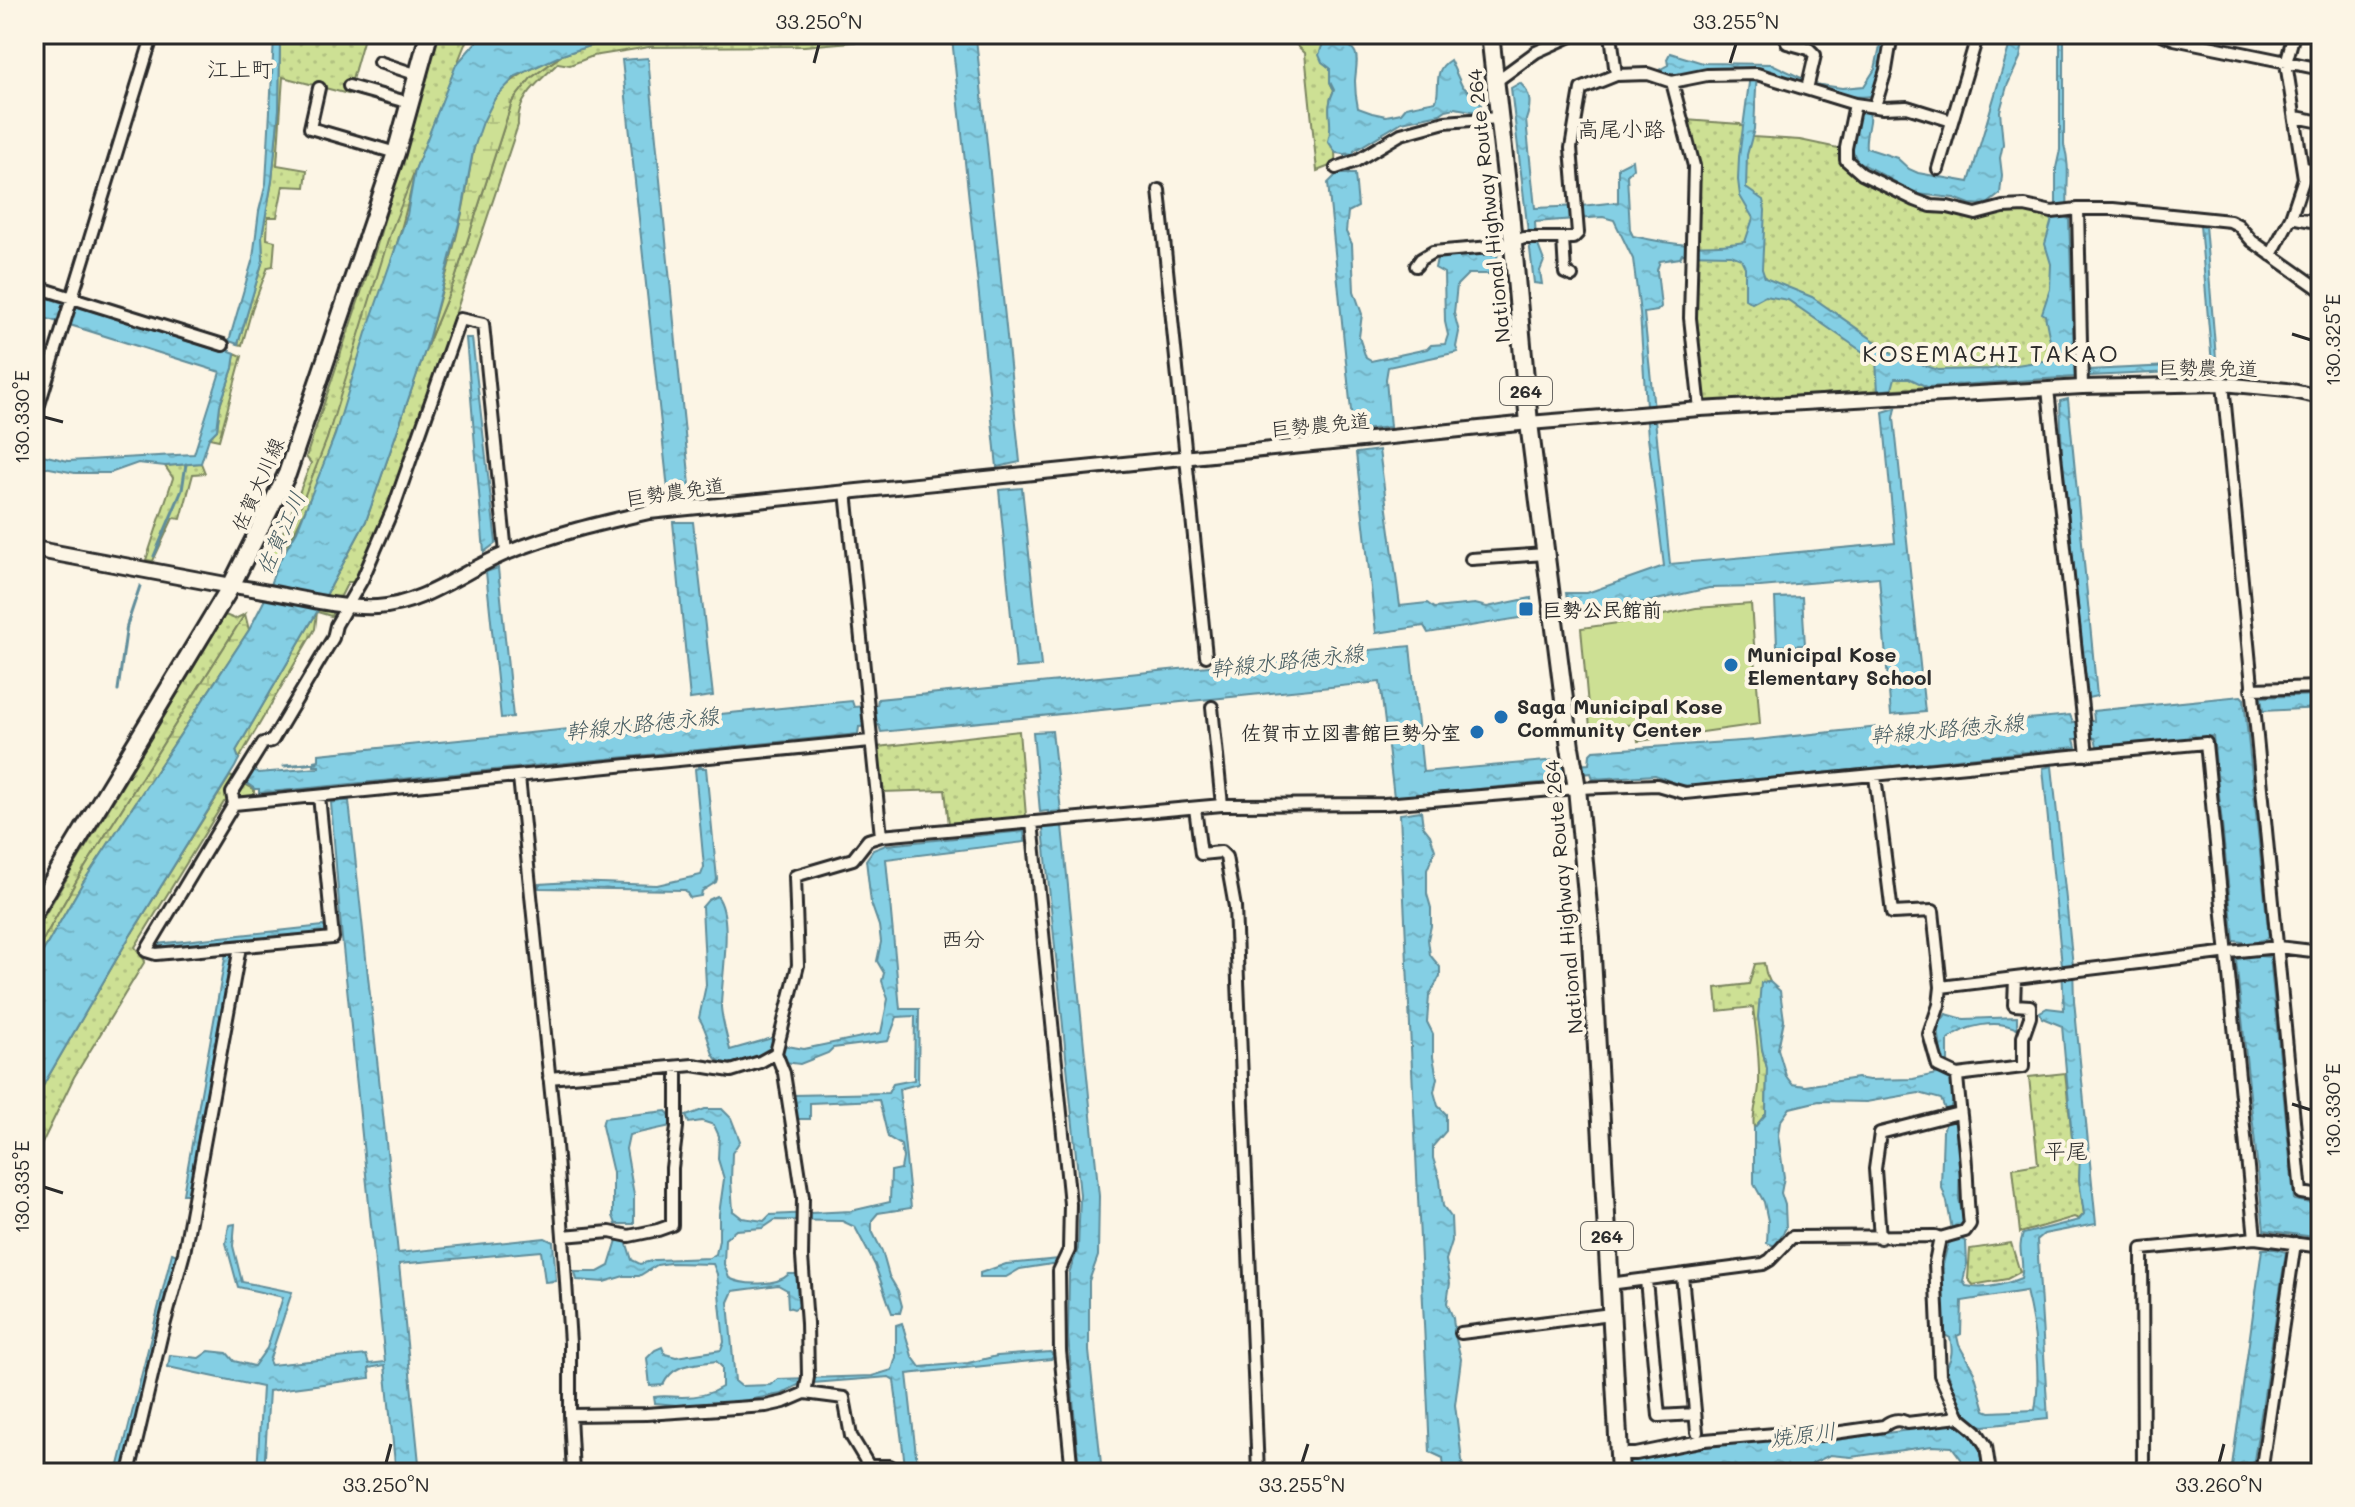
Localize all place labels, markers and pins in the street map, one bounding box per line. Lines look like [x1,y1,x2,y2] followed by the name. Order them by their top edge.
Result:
[1542,596,1662,622] place label: 巨勢公民館前
[1517,600,1535,618] marker: 巨勢公民館前
[1747,641,1932,690] place label: Municipal Kose Elementary School
[1722,656,1740,674] marker: Municipal Kose Elementary School
[1517,693,1723,742] place label: Saga Municipal Kose Community Center
[1492,708,1510,726] marker: Saga Municipal Kose Community Center
[1241,719,1461,745] place label: 佐賀市立図書館巨勢分室
[1468,723,1486,741] marker: 佐賀市立図書館巨勢分室

